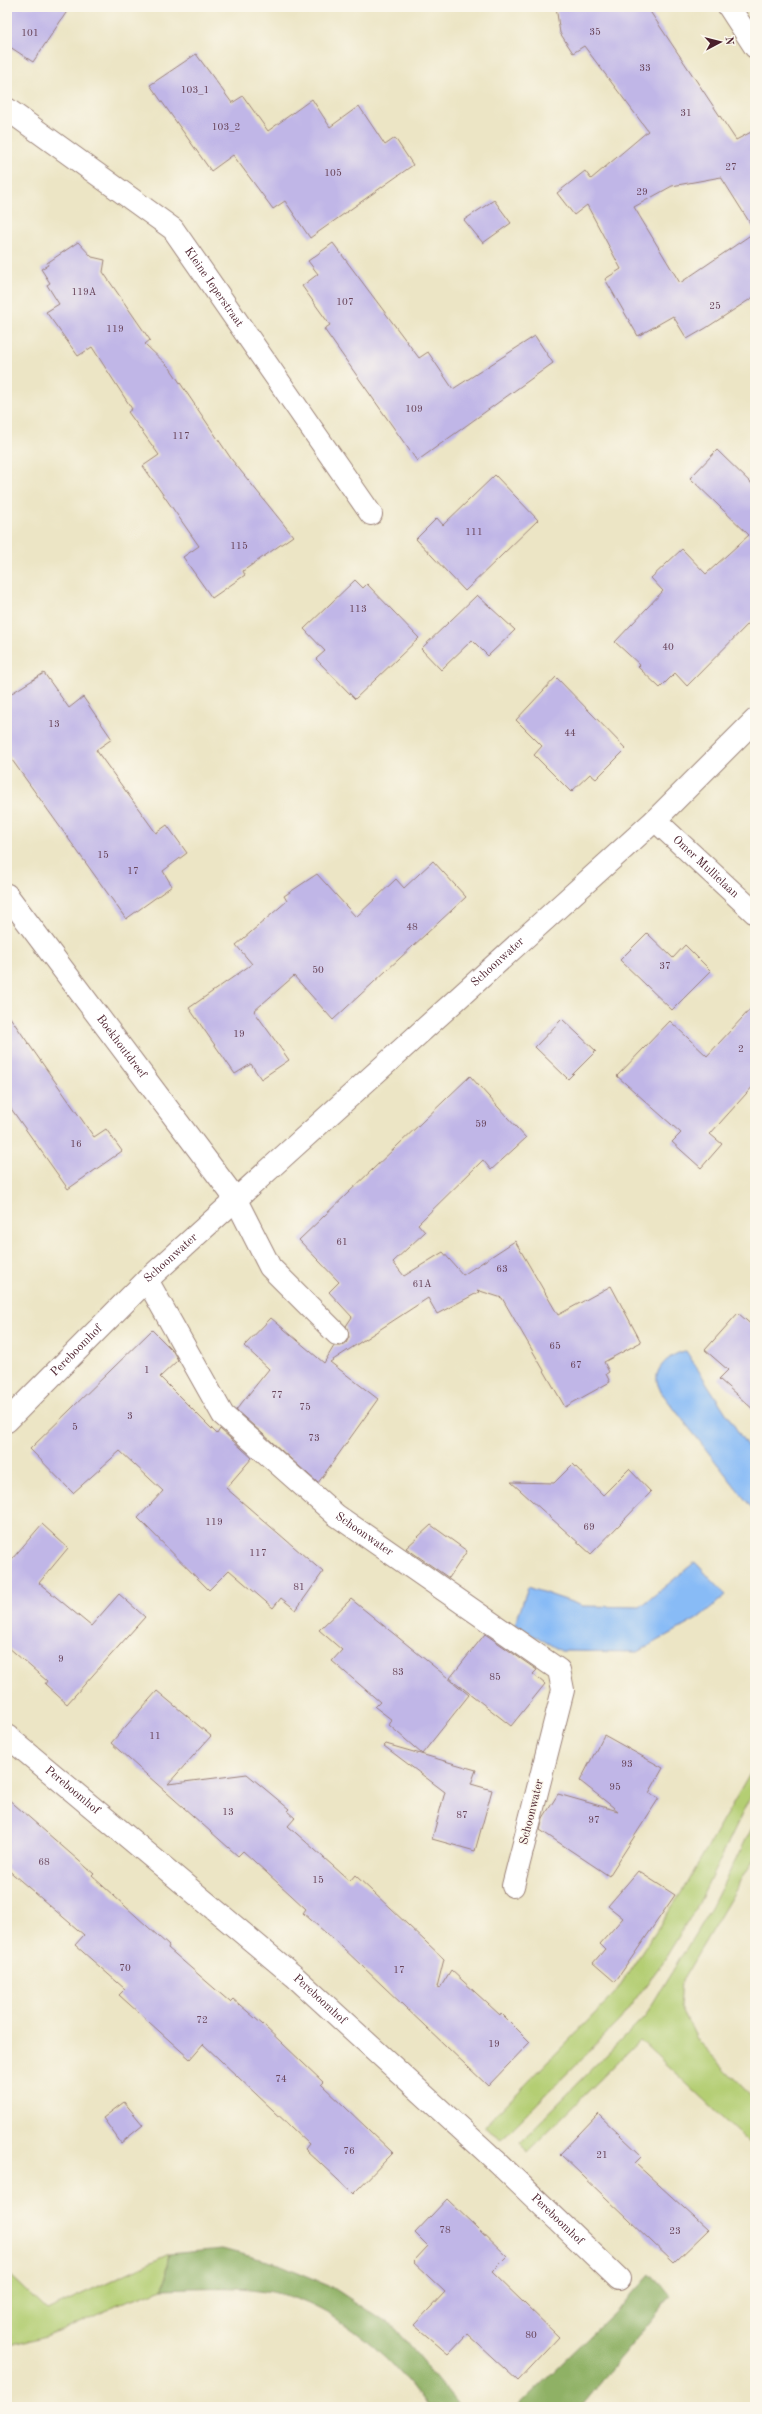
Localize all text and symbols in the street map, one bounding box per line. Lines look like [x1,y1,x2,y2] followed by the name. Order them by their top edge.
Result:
[700,22,740,62] north arrow
[589,27,601,37] house number: 35
[21,28,39,38] house number: 101
[722,36,734,46] text: N
[639,63,651,73] house number: 33
[181,85,209,95] house number: 103_1
[680,108,692,118] house number: 31
[212,122,240,132] house number: 103_2
[725,162,737,172] house number: 27
[324,168,342,178] house number: 105
[636,187,648,197] house number: 29
[182,245,245,329] street label: Kleine Ieperstraat
[71,287,97,297] house number: 119A
[336,297,354,307] house number: 107
[709,301,721,311] house number: 25
[106,324,124,334] house number: 119
[405,404,423,414] house number: 109
[172,431,190,441] house number: 117
[465,527,483,537] house number: 111
[230,541,248,551] house number: 115
[349,604,367,614] house number: 113
[662,642,674,652] house number: 40
[48,719,60,729] house number: 13
[564,728,576,738] house number: 44
[670,834,741,901] street label: Omer Mullielaan
[97,850,109,860] house number: 15
[127,866,139,876] house number: 17
[406,922,418,932] house number: 48
[469,935,527,989] street label: Schoonwater
[659,961,671,971] house number: 37
[312,965,324,975] house number: 50
[94,1013,149,1081] street label: Boekhoutdreef
[233,1029,245,1039] house number: 19
[738,1044,744,1054] house number: 2
[475,1119,487,1129] house number: 59
[70,1139,82,1149] house number: 16
[142,1231,200,1285] street label: Schoonwater
[336,1237,348,1247] house number: 61
[496,1264,508,1274] house number: 63
[412,1279,432,1289] house number: 61A
[49,1322,106,1379] street label: Pereboomhof
[549,1341,561,1351] house number: 65
[570,1360,582,1370] house number: 67
[144,1365,150,1375] house number: 1
[271,1390,283,1400] house number: 77
[299,1402,311,1412] house number: 75
[127,1411,133,1421] house number: 3
[72,1422,78,1432] house number: 5
[308,1433,320,1443] house number: 73
[333,1510,395,1559] street label: Schoonwater
[205,1517,223,1527] house number: 119
[583,1522,595,1532] house number: 69
[249,1548,267,1558] house number: 117
[293,1582,305,1592] house number: 81
[58,1654,64,1664] house number: 9
[392,1667,404,1677] house number: 83
[489,1672,501,1682] house number: 85
[149,1731,161,1741] house number: 11
[621,1759,633,1769] house number: 93
[42,1764,103,1817] street label: Pereboomhof
[518,1778,546,1846] street label: Schoonwater
[609,1782,621,1792] house number: 95
[222,1807,234,1817] house number: 13
[456,1810,468,1820] house number: 87
[588,1815,600,1825] house number: 97
[38,1857,50,1867] house number: 68
[312,1875,324,1885] house number: 15
[119,1963,131,1973] house number: 70
[393,1965,405,1975] house number: 17
[291,1972,349,2027] street label: Pereboomhof
[196,2015,208,2025] house number: 72
[488,2039,500,2049] house number: 19
[275,2074,287,2084] house number: 74
[343,2146,355,2156] house number: 76
[596,2150,608,2160] house number: 21
[529,2192,587,2248] street label: Pereboomhof
[439,2225,451,2235] house number: 78
[669,2226,681,2236] house number: 23
[525,2330,537,2340] house number: 80

